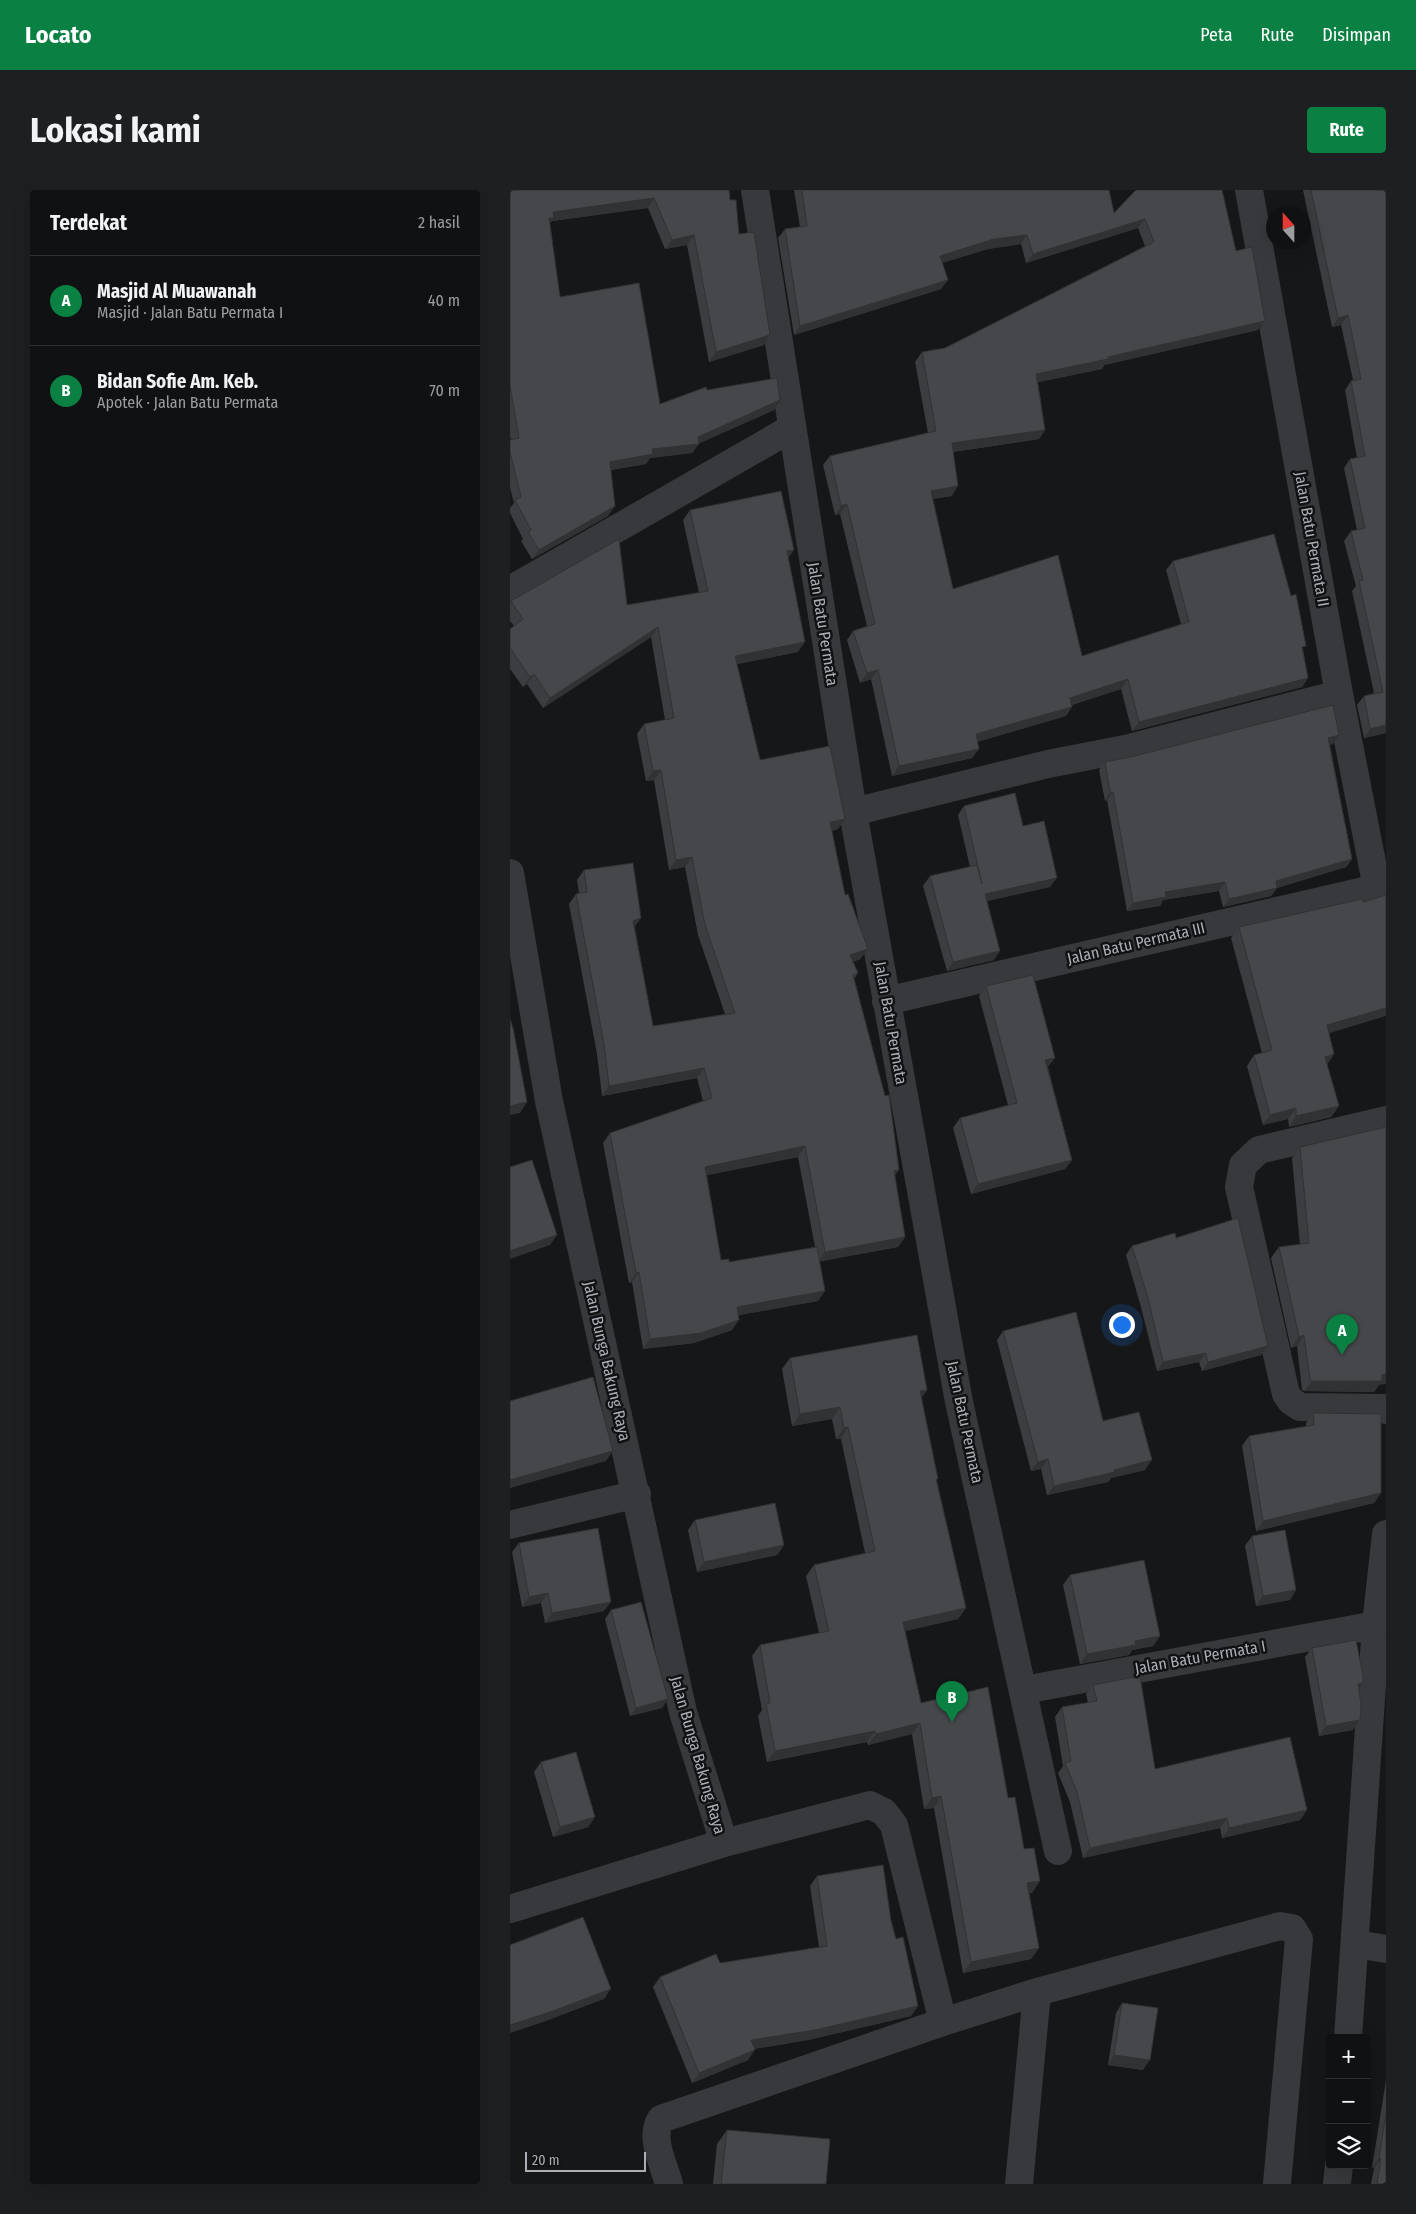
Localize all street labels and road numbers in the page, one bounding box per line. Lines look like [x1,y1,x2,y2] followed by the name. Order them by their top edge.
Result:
[1291,470,1333,608] street label: Jalan Batu Permata II
[804,561,842,687] street label: Jalan Batu Permata
[1065,918,1207,968] street label: Jalan Batu Permata III
[871,960,911,1086] street label: Jalan Batu Permata
[579,1279,635,1443] street label: Jalan Bunga Bakung Raya
[943,1359,987,1485] street label: Jalan Batu Permata
[1133,1636,1267,1678] street label: Jalan Batu Permata I
[666,1674,730,1836] street label: Jalan Bunga Bakung Raya

